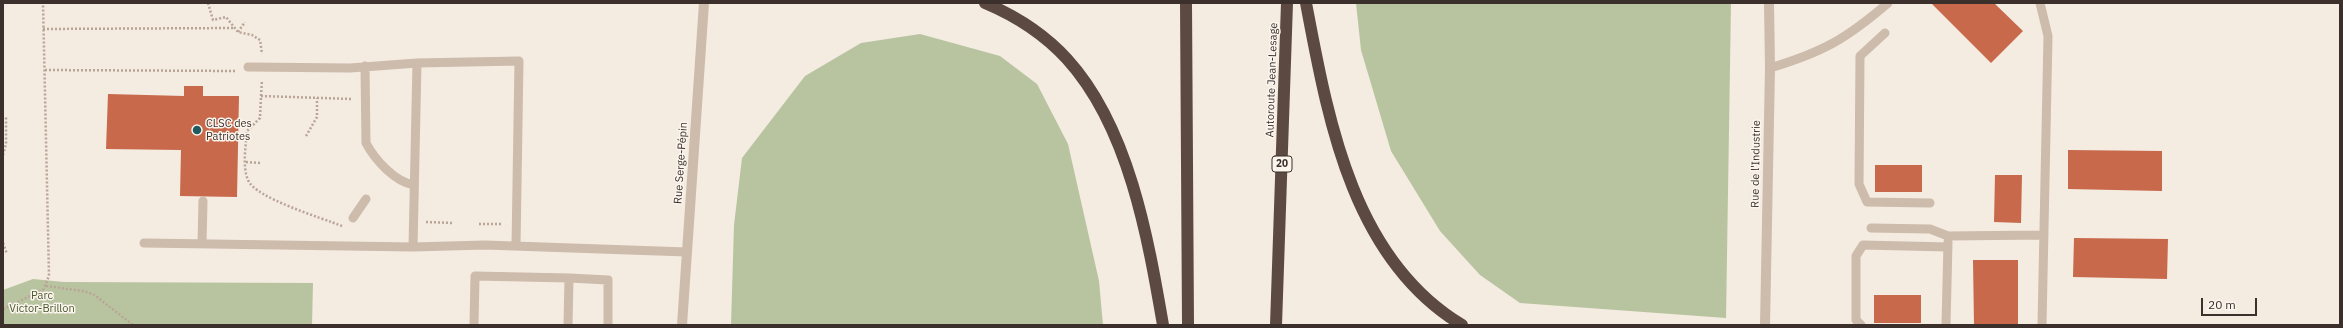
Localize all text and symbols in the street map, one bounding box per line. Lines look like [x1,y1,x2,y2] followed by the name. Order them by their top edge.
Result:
[1263,22,1281,138] street label: Autoroute Jean-Lesage
[206,117,252,143] place label: CLSC des Patriotes
[1749,120,1763,208] street label: Rue de l'Industrie
[672,121,690,205] street label: Rue Serge-Pépin
[191,124,203,136] marker: CLSC des Patriotes
[1272,156,1292,172] road number: 20
[9,289,75,315] park label: Parc Victor-Brillon
[2203,290,2259,316] scale bar
[2208,297,2236,312] text: 20 m

